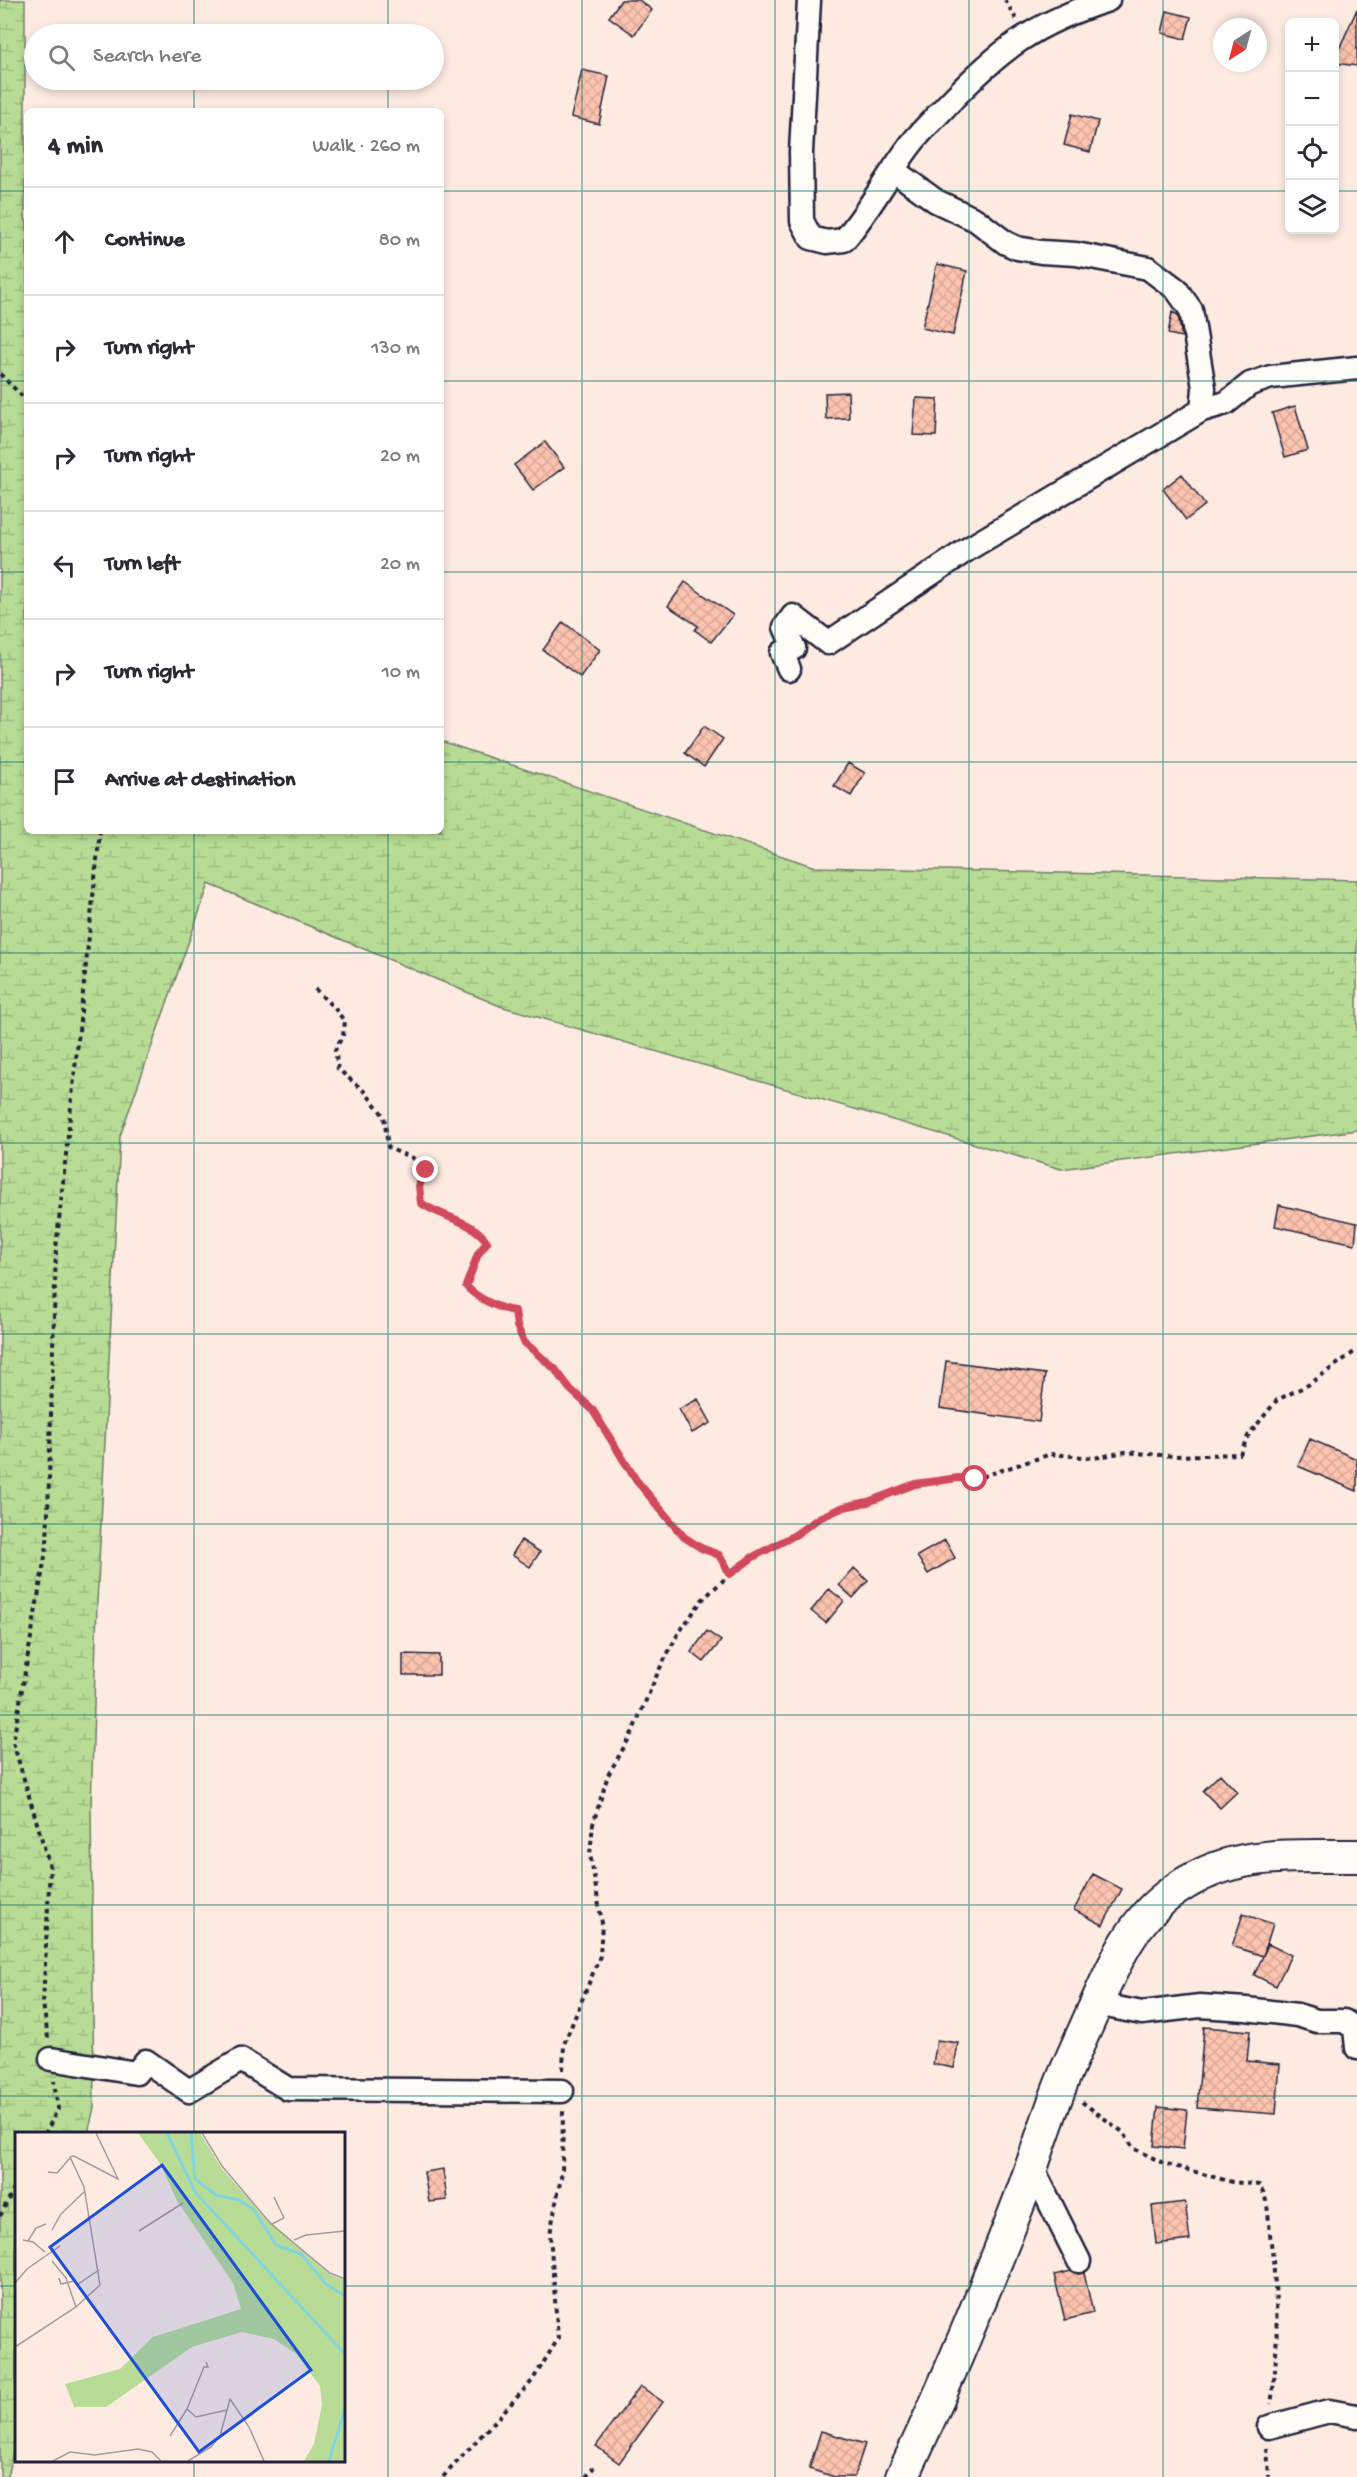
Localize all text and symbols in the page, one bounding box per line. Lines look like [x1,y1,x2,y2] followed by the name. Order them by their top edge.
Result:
[1213,18,1267,72] north arrow
[1285,18,1339,234] map controls
[1285,18,1339,72] button: +
[24,24,444,90] search box
[45,41,78,74] icon: search
[93,44,201,70] text: Search here
[1285,72,1339,126] button: −
[1285,126,1339,180] button: locate
[48,132,103,163] text: 4 min
[313,136,420,159] text: Walk · 260 m
[1285,180,1339,234] button: layers
[48,225,81,258] icon: ahead
[105,228,185,254] text: Continue
[379,230,420,253] text: 80 m
[48,333,81,366] icon: right
[105,336,193,362] text: Turn right
[371,338,420,361] text: 130 m
[48,441,81,474] icon: right
[105,444,193,470] text: Turn right
[380,446,420,469] text: 20 m
[48,549,81,582] icon: left
[105,552,179,578] text: Turn left
[380,554,420,577] text: 20 m
[48,657,81,690] icon: right
[105,660,193,686] text: Turn right
[382,662,420,685] text: 10 m
[48,765,81,798] icon: arrive
[105,768,295,794] text: Arrive at destination
[412,1156,438,1182] route end
[961,1465,987,1491] route start
[15,2132,345,2462] inset map

